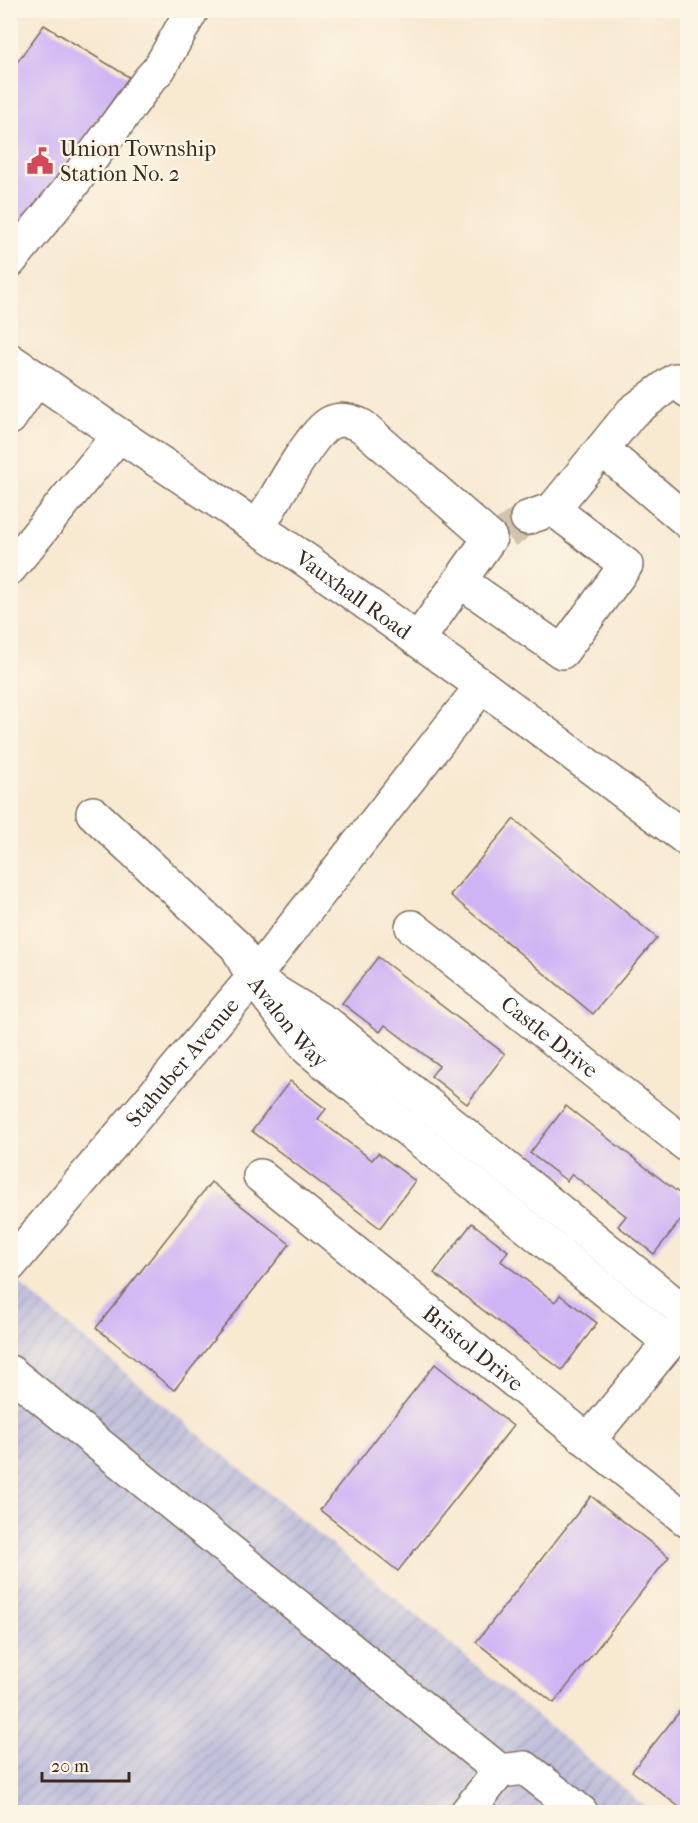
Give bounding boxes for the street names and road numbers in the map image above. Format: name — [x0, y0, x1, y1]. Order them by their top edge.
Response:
street label: Vauxhall Road — [290, 544, 417, 646]
street label: Avalon Way — [242, 971, 334, 1075]
street label: Castle Drive — [496, 991, 603, 1084]
street label: Stahuber Avenue — [121, 993, 245, 1133]
street label: Bristol Drive — [417, 1300, 528, 1397]

